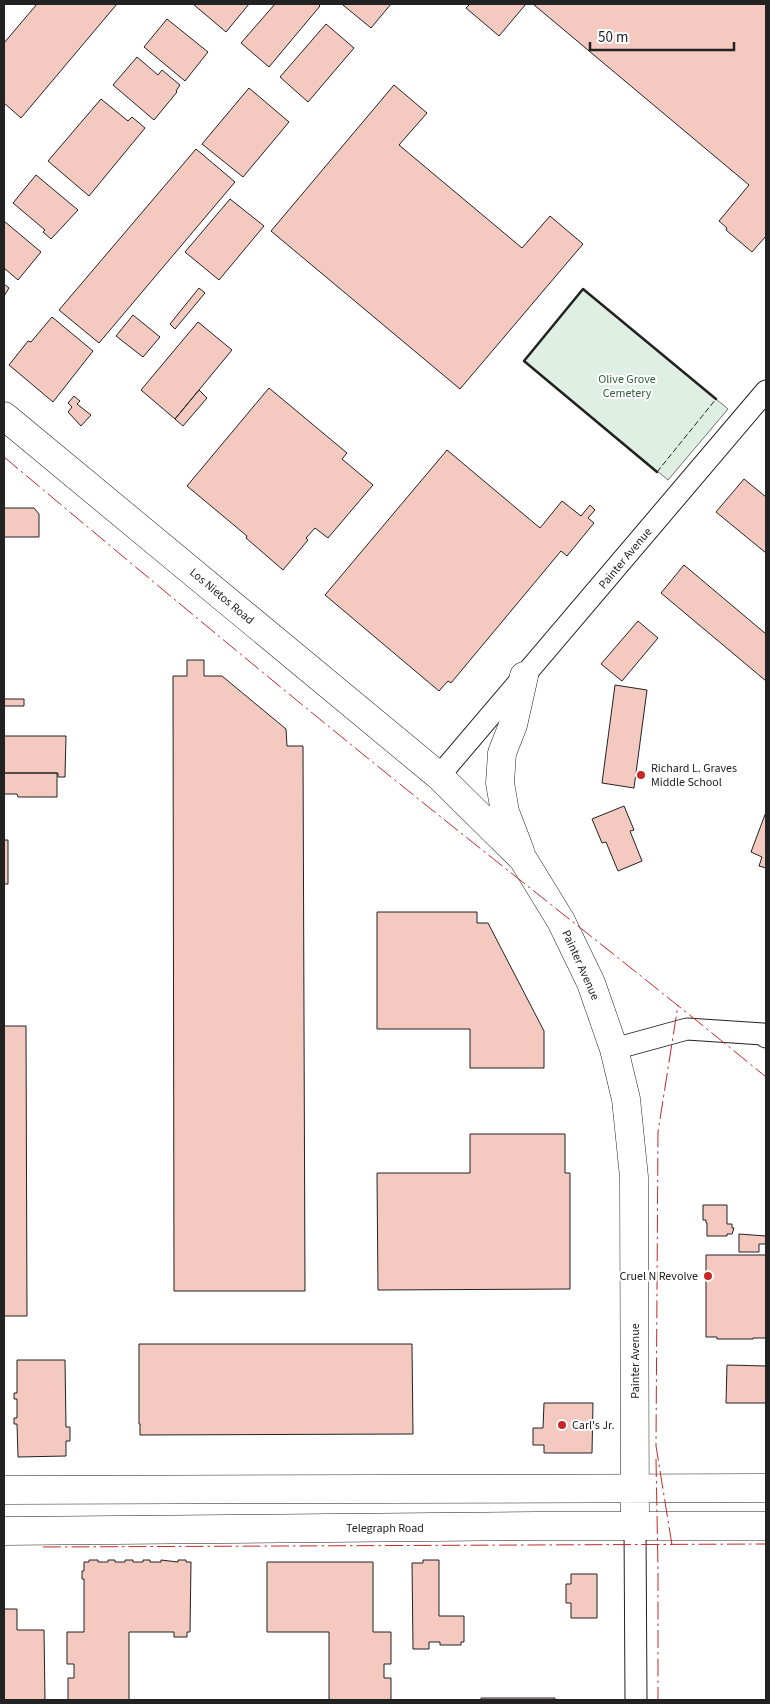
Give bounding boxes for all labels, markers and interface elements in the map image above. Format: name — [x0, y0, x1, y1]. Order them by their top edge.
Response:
scale bar — [590, 20, 734, 52]
text: 50 m — [598, 27, 628, 48]
park label: Olive Grove Cemetery — [598, 371, 656, 402]
street label: Painter Avenue — [595, 524, 656, 593]
street label: Los Nietos Road — [186, 564, 258, 629]
place label: Richard L. Graves Middle School — [651, 760, 737, 791]
marker: Richard L. Graves Middle School — [635, 769, 647, 781]
street label: Painter Avenue — [557, 927, 604, 1003]
place label: Cruel N Revolve — [620, 1268, 698, 1285]
marker: Cruel N Revolve — [702, 1270, 714, 1282]
street label: Painter Avenue — [627, 1323, 644, 1399]
place label: Carl's Jr. — [572, 1417, 615, 1434]
marker: Carl's Jr. — [556, 1419, 568, 1431]
street label: Telegraph Road — [346, 1520, 424, 1537]

